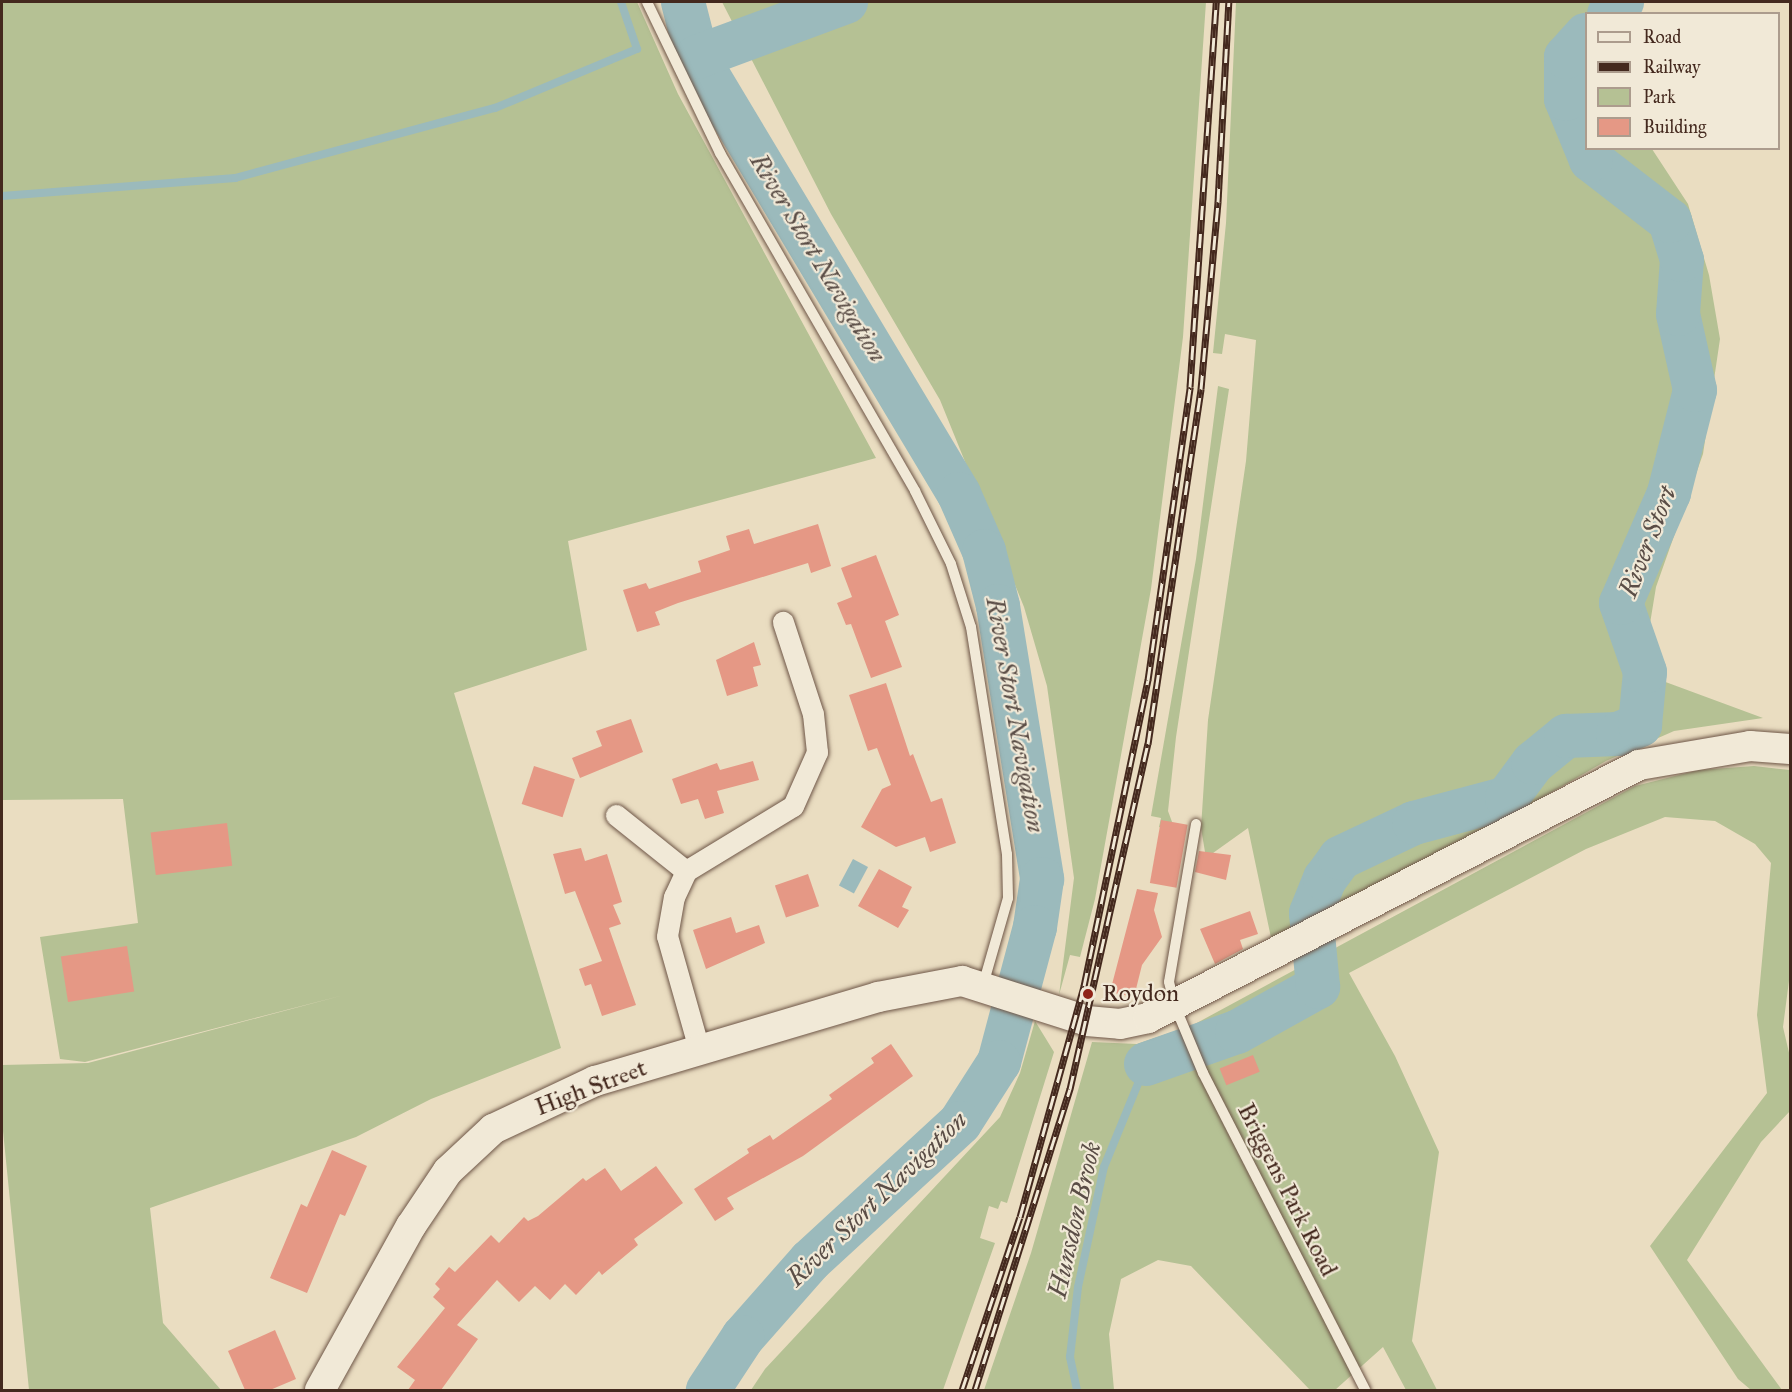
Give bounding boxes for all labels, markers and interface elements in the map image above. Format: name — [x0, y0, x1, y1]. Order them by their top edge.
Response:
legend — [1585, 12, 1780, 150]
text: Road — [1643, 26, 1681, 48]
text: Railway — [1643, 56, 1700, 78]
text: Park — [1643, 86, 1676, 108]
text: Building — [1643, 116, 1706, 138]
water label: River Stort Navigation — [743, 148, 893, 368]
water label: River Stort — [1613, 482, 1683, 602]
water label: River Stort Navigation — [979, 595, 1051, 835]
place label: Roydon — [1102, 980, 1179, 1008]
marker: Roydon — [1079, 985, 1097, 1003]
street label: High Street — [531, 1054, 651, 1122]
street label: Briggens Park Road — [1231, 1099, 1343, 1281]
water label: River Stort Navigation — [780, 1105, 974, 1293]
water label: Hunsdon Brook — [1042, 1139, 1108, 1301]

